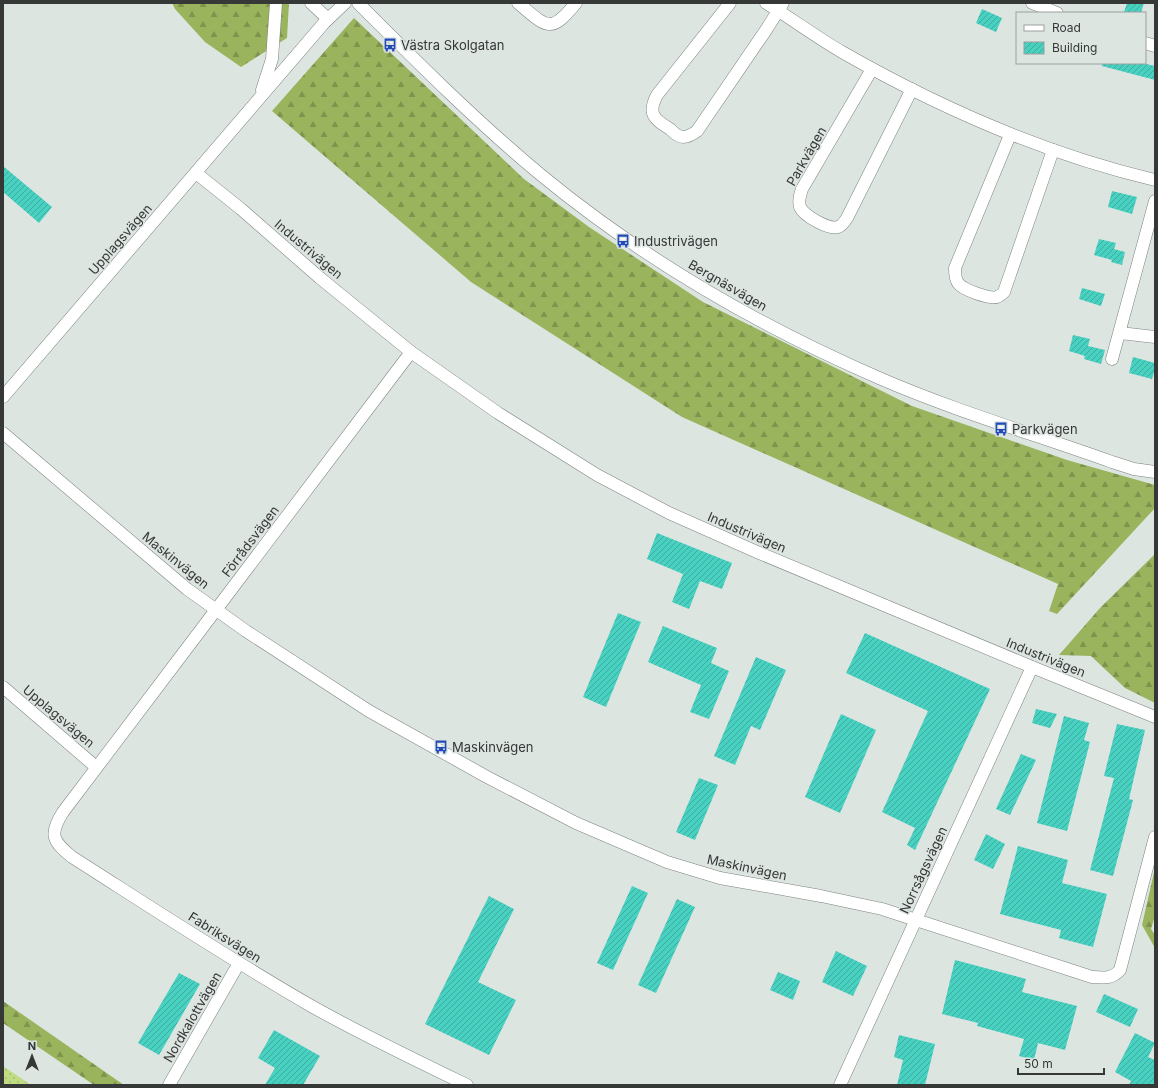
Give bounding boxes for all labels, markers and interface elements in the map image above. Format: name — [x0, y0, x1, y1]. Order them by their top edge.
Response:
legend — [1016, 12, 1146, 64]
text: Road — [1052, 20, 1081, 35]
bus stop icon: Västra Skolgatan — [382, 37, 398, 53]
place label: Västra Skolgatan — [401, 37, 504, 53]
text: Building — [1052, 40, 1097, 55]
street label: Parkvägen — [783, 124, 829, 188]
street label: Upplagsvägen — [85, 200, 155, 278]
street label: Industrivägen — [272, 216, 346, 282]
bus stop icon: Industrivägen — [615, 233, 631, 249]
place label: Industrivägen — [634, 233, 718, 249]
street label: Bergnäsvägen — [686, 256, 770, 314]
bus stop icon: Parkvägen — [993, 421, 1009, 437]
place label: Parkvägen — [1012, 421, 1078, 437]
street label: Förrådsvägen — [218, 502, 282, 580]
street label: Industrivägen — [705, 508, 789, 556]
street label: Maskinvägen — [139, 528, 213, 592]
street label: Industrivägen — [1004, 634, 1088, 680]
street label: Upplagsvägen — [20, 681, 98, 751]
bus stop icon: Maskinvägen — [433, 739, 449, 755]
place label: Maskinvägen — [452, 739, 533, 755]
street label: Norrsågsvägen — [896, 824, 950, 916]
street label: Maskinvägen — [706, 851, 788, 883]
street label: Fabriksvägen — [186, 908, 264, 966]
street label: Nordkalottvägen — [160, 969, 224, 1065]
north arrow — [12, 1036, 52, 1076]
text: N — [28, 1039, 36, 1053]
scale bar — [1018, 1050, 1104, 1076]
text: 50 m — [1024, 1056, 1053, 1071]

